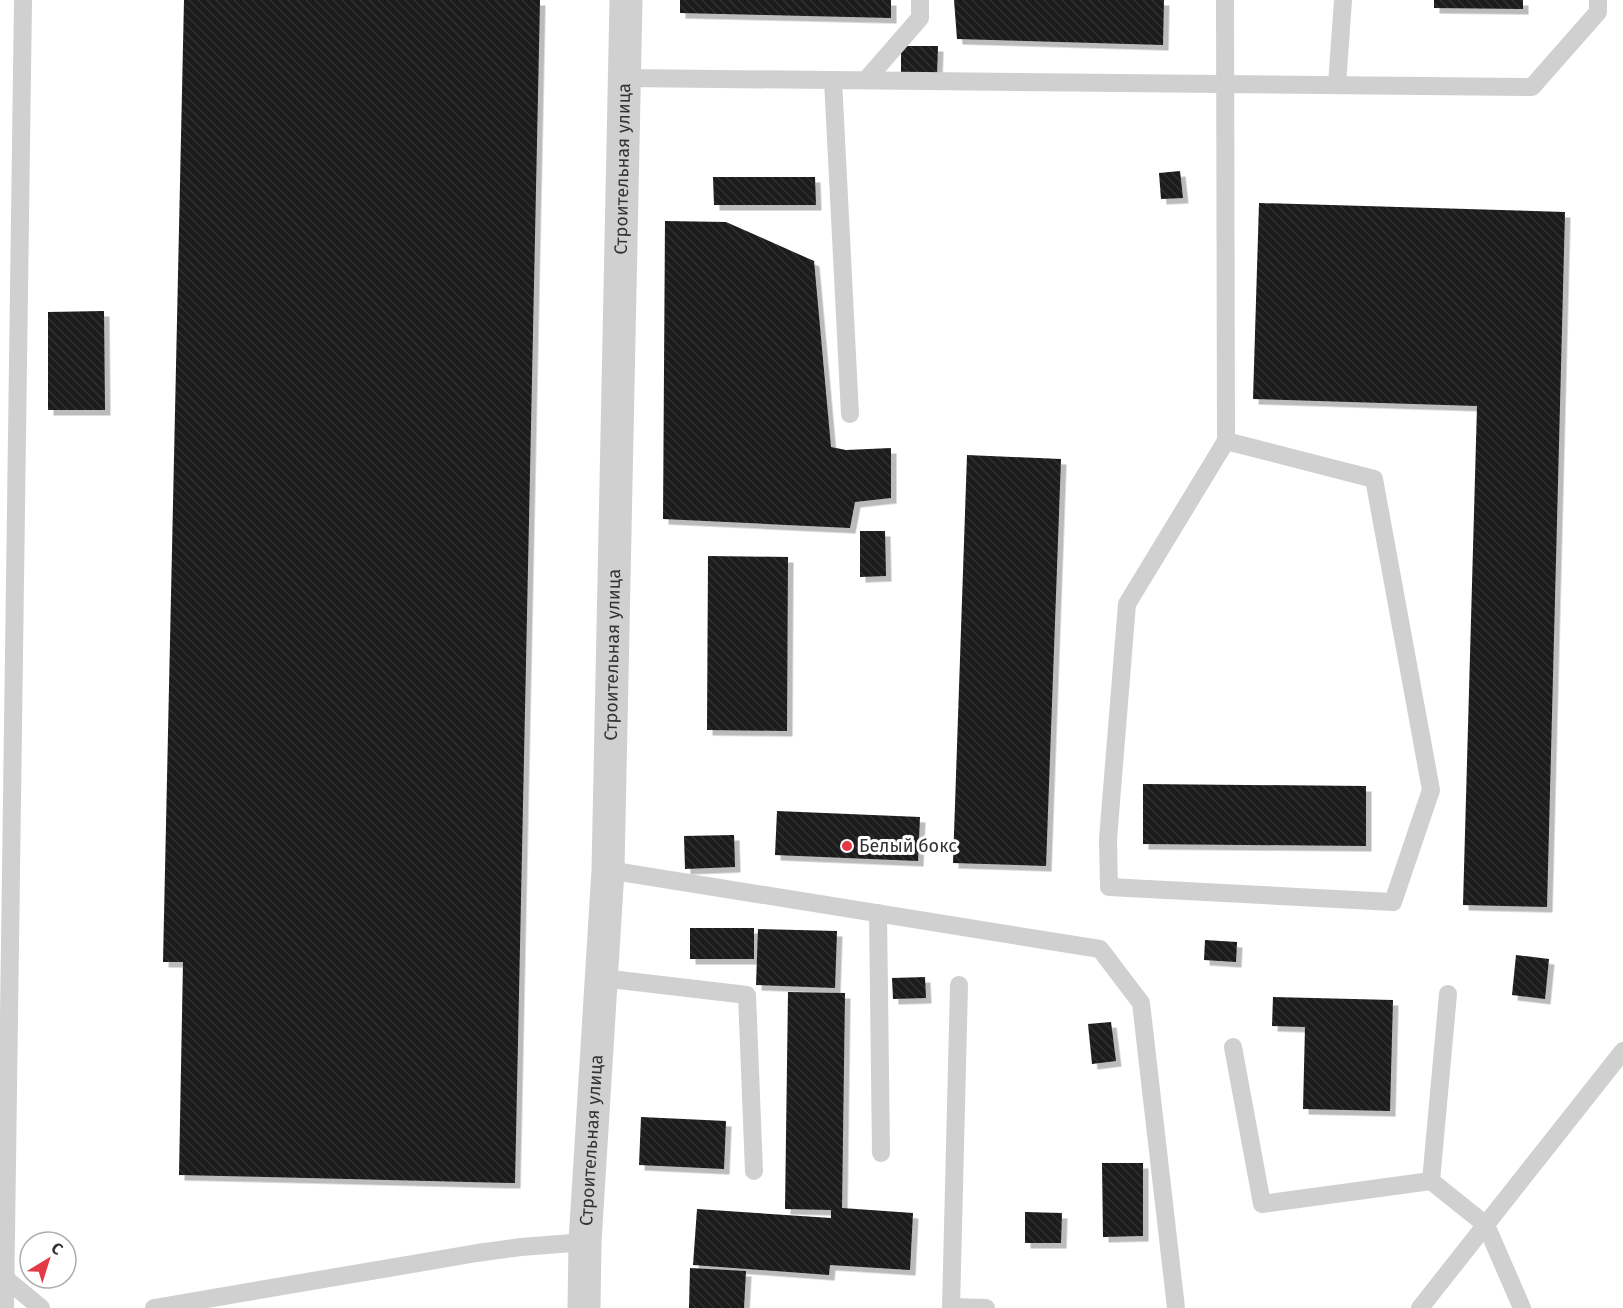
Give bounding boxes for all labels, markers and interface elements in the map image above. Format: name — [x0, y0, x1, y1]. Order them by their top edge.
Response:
street label: Строительная улица — [610, 83, 635, 255]
street label: Строительная улица — [600, 569, 625, 741]
place label: Белый бокс — [859, 835, 957, 857]
marker: Белый бокс — [840, 839, 854, 853]
street label: Строительная улица — [575, 1054, 608, 1227]
north arrow — [18, 1230, 78, 1290]
text: С — [47, 1238, 67, 1259]

